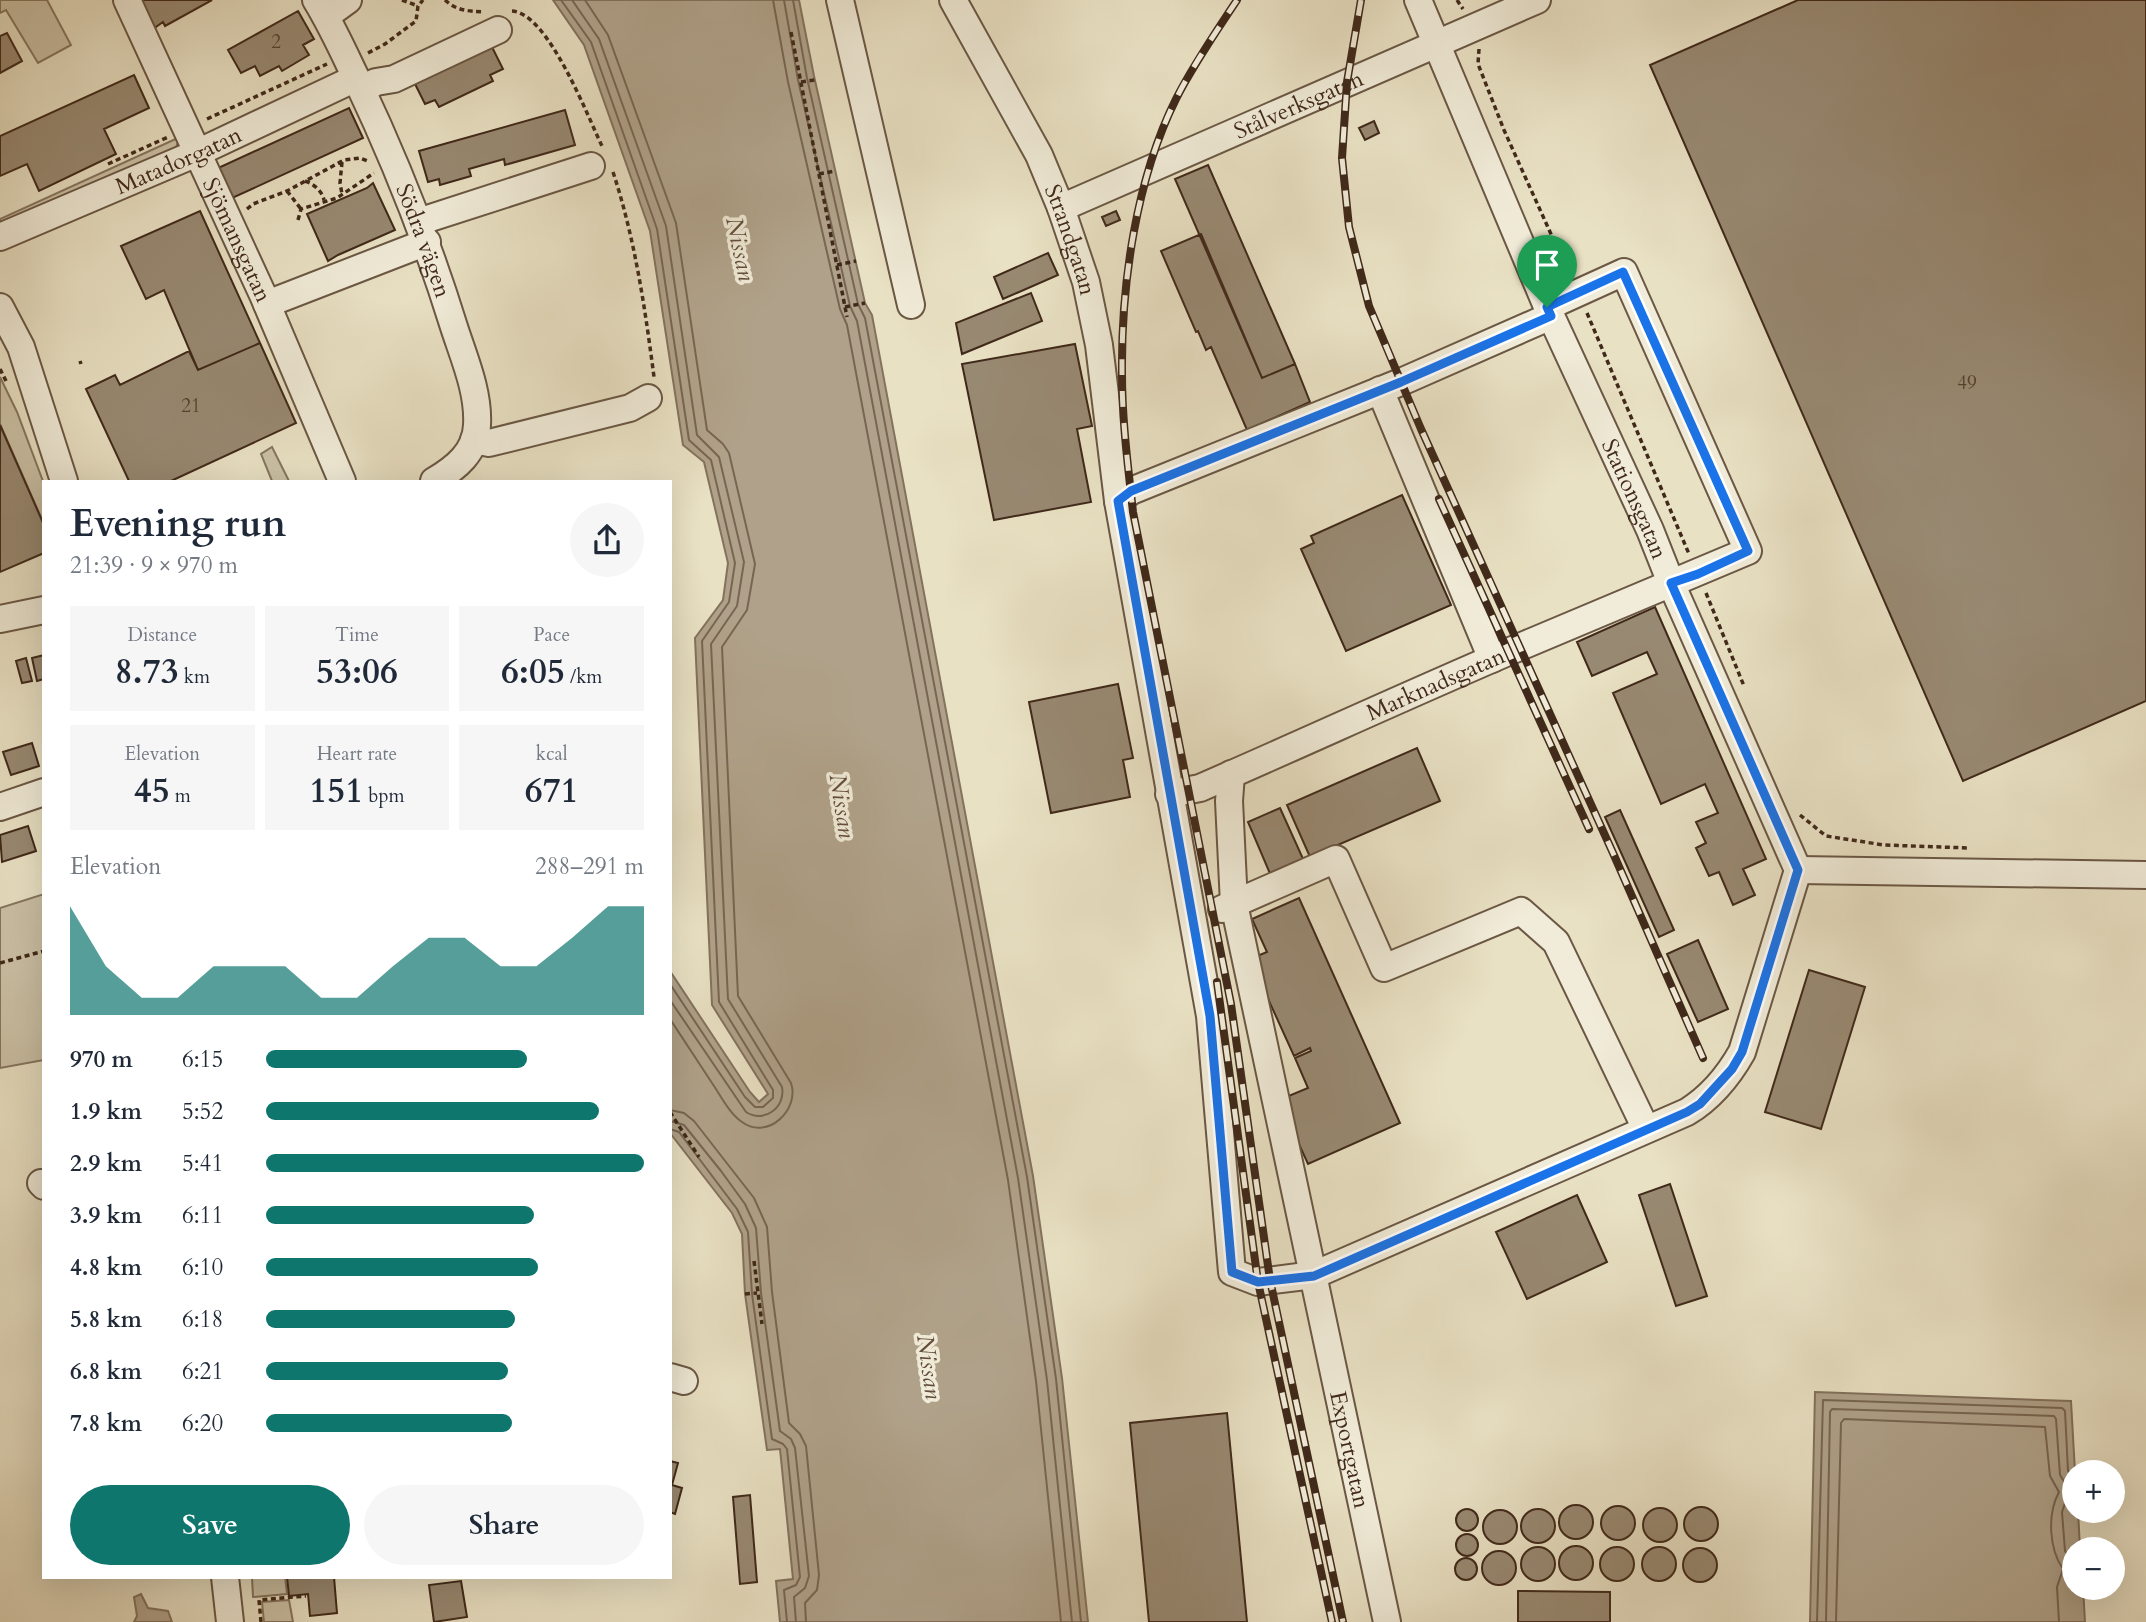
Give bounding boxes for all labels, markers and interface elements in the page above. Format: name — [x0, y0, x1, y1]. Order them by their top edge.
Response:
house number: 2 — [271, 29, 281, 55]
street label: Stålverksgatan — [1229, 62, 1368, 146]
street label: Matadorgatan — [110, 119, 246, 202]
street label: Sjömansgatan — [195, 172, 280, 307]
street label: Södra vägen — [389, 179, 459, 301]
street label: Strandgatan — [1037, 179, 1104, 298]
water label: Nissan — [717, 214, 763, 284]
pin — [1517, 235, 1577, 307]
icon: arrive — [1528, 246, 1566, 284]
house number: 49 — [1957, 370, 1977, 396]
house number: 21 — [181, 393, 201, 419]
street label: Stationsgatan — [1594, 434, 1675, 563]
text: Evening run — [70, 498, 286, 550]
button: share — [570, 503, 644, 577]
text: 21:39 · 9 × 970 m — [70, 550, 238, 581]
text: Distance — [128, 622, 197, 648]
text: Time — [335, 622, 379, 648]
text: Pace — [533, 622, 570, 648]
street label: Marknadsgatan — [1361, 640, 1509, 728]
text: 8.73 — [115, 648, 179, 696]
text: 53:06 — [316, 648, 398, 696]
text: 6:05 — [501, 648, 565, 696]
text: km — [179, 664, 210, 690]
text: /km — [565, 664, 602, 690]
text: Elevation — [125, 741, 200, 767]
text: Heart rate — [317, 741, 397, 767]
text: kcal — [536, 741, 568, 767]
text: 45 — [134, 767, 170, 815]
text: 151 — [309, 767, 363, 815]
text: 671 — [525, 767, 579, 815]
water label: Nissan — [821, 771, 863, 841]
text: m — [170, 783, 191, 809]
text: bpm — [363, 783, 405, 809]
text: Elevation — [70, 851, 161, 882]
text: 288–291 m — [535, 851, 644, 882]
text: 970 m — [70, 1044, 133, 1075]
text: 6:15 — [182, 1044, 223, 1075]
text: 1.9 km — [70, 1096, 142, 1127]
text: 5:52 — [182, 1096, 223, 1127]
text: 2.9 km — [70, 1148, 142, 1179]
text: 5:41 — [182, 1148, 223, 1179]
text: 3.9 km — [70, 1200, 142, 1231]
text: 6:11 — [182, 1200, 223, 1231]
text: 4.8 km — [70, 1252, 142, 1283]
text: 6:10 — [182, 1252, 223, 1283]
text: 5.8 km — [70, 1304, 142, 1335]
text: 6:18 — [182, 1304, 223, 1335]
water label: Nissan — [908, 1333, 950, 1402]
text: 6.8 km — [70, 1356, 142, 1387]
text: 6:21 — [182, 1356, 223, 1387]
street label: Exportgatan — [1323, 1388, 1378, 1511]
text: 7.8 km — [70, 1408, 142, 1439]
text: 6:20 — [182, 1408, 223, 1439]
map controls — [2062, 1460, 2125, 1600]
button: + — [2062, 1460, 2125, 1523]
button: Save — [70, 1485, 350, 1565]
button: Share — [364, 1485, 644, 1565]
button: − — [2062, 1537, 2125, 1600]

